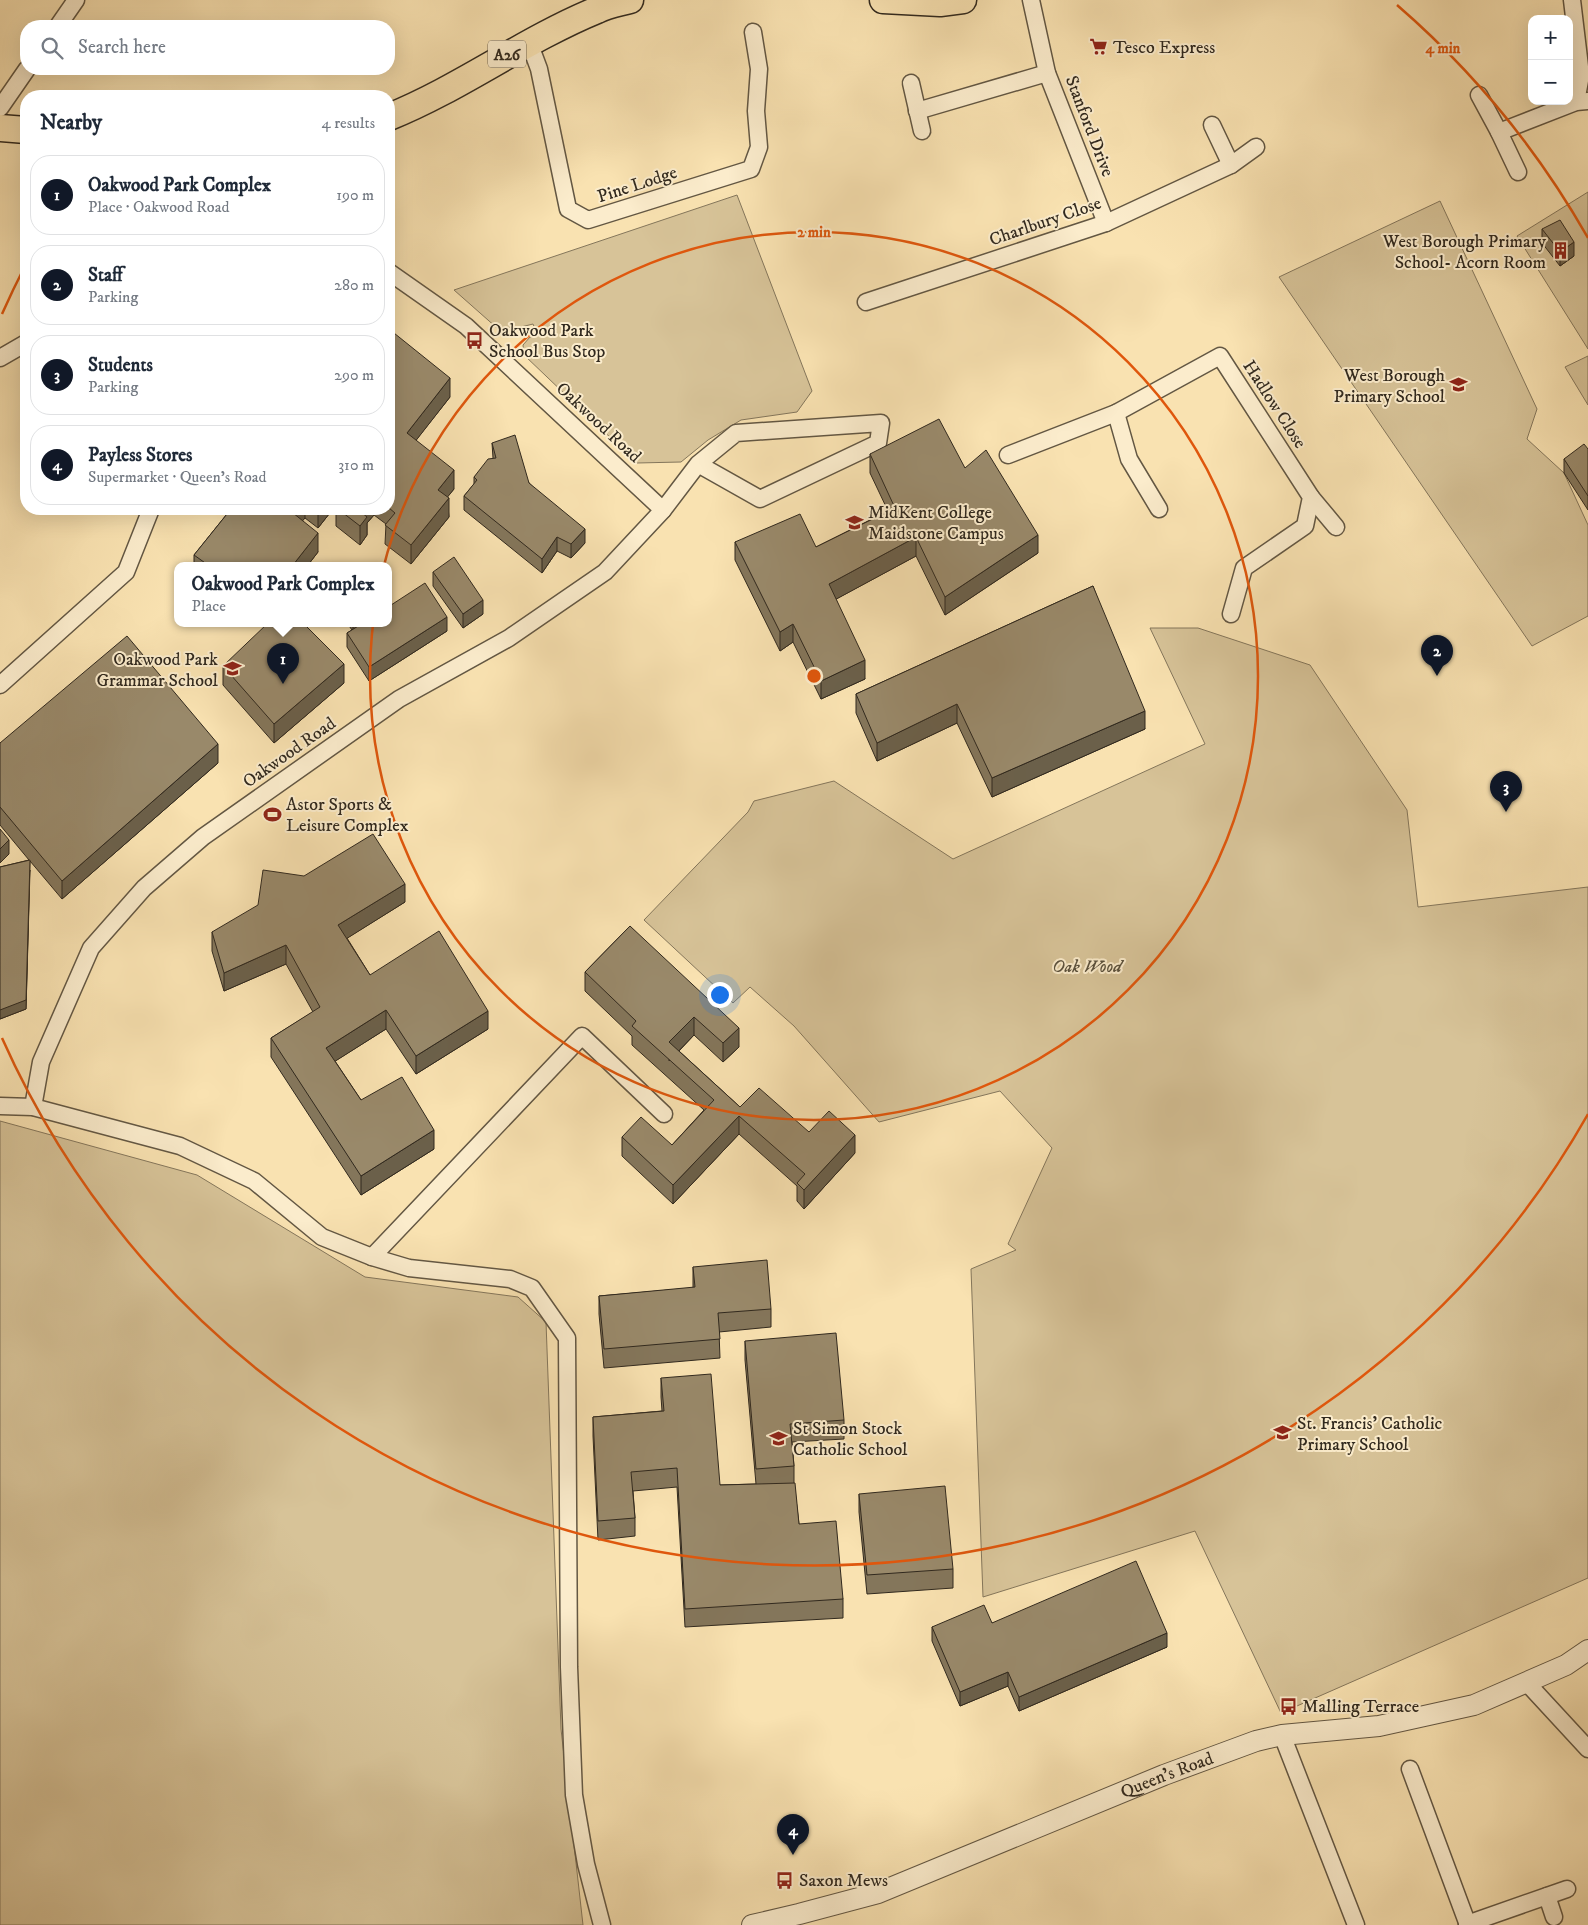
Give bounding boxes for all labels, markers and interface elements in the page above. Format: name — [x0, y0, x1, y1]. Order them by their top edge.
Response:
map controls — [1528, 15, 1573, 105]
button: + — [1528, 15, 1573, 60]
search box — [20, 20, 395, 75]
icon: search — [38, 34, 66, 62]
text: Search here — [78, 36, 166, 59]
supermarket icon: Tesco Express — [1089, 37, 1109, 57]
place label: Tesco Express — [1113, 37, 1215, 59]
text: 4 min — [1425, 39, 1461, 58]
road number: A26 — [488, 41, 526, 68]
button: − — [1528, 60, 1573, 105]
street label: Stanford Drive — [1060, 73, 1118, 180]
text: Nearby — [40, 110, 102, 136]
text: 4 results — [322, 113, 375, 133]
street label: Pine Lodge — [595, 162, 680, 208]
text: Oakwood Park Complex — [88, 174, 271, 197]
text: 1 — [54, 185, 60, 205]
text: 190 m — [336, 185, 374, 205]
street label: Charlbury Close — [987, 193, 1104, 251]
text: Place · Oakwood Road — [88, 197, 229, 217]
text: 2 min — [797, 223, 831, 242]
place label: West Borough Primary School- Acorn Room — [1382, 231, 1546, 274]
building icon: West Borough Primary School- Acorn Room — [1550, 241, 1570, 261]
text: Staff — [88, 264, 123, 287]
text: 2 — [53, 275, 61, 295]
text: 280 m — [334, 275, 374, 295]
text: Parking — [88, 287, 138, 307]
place label: Oakwood Park School Bus Stop — [489, 320, 605, 363]
bus stop icon: Oakwood Park School Bus Stop — [465, 330, 485, 350]
text: Students — [88, 354, 153, 377]
street label: Hadlow Close — [1238, 356, 1311, 453]
text: 3 — [54, 365, 60, 385]
text: 290 m — [334, 365, 374, 385]
place label: West Borough Primary School — [1334, 365, 1446, 408]
school or university icon: West Borough Primary School — [1449, 375, 1469, 395]
text: Parking — [88, 377, 138, 397]
street label: Oakwood Road — [551, 378, 645, 468]
text: Payless Stores — [88, 444, 192, 467]
text: 4 — [52, 455, 62, 475]
text: 310 m — [338, 455, 374, 475]
text: Supermarket · Queen's Road — [88, 467, 267, 487]
place label: MidKent College Maidstone Campus — [868, 502, 1004, 545]
school or university icon: MidKent College Maidstone Campus — [844, 512, 864, 532]
popup — [174, 562, 392, 627]
text: Oakwood Park Complex — [191, 573, 375, 596]
text: Place — [191, 596, 226, 616]
pin: 2 — [1421, 635, 1453, 676]
pin: 1 — [267, 643, 299, 684]
place label: Oakwood Park Grammar School — [96, 649, 219, 692]
school or university icon: Oakwood Park Grammar School — [222, 659, 242, 679]
centre of rings — [805, 667, 823, 685]
street label: Oakwood Road — [239, 713, 340, 793]
pin: 3 — [1490, 771, 1522, 812]
place label: Astor Sports & Leisure Complex — [286, 794, 409, 837]
sports icon: Astor Sports & Leisure Complex — [262, 804, 282, 824]
park label: Oak Wood — [1052, 956, 1124, 978]
your location — [707, 982, 733, 1008]
place label: St. Francis' Catholic Primary School — [1297, 1413, 1443, 1456]
place label: St Simon Stock Catholic School — [793, 1418, 908, 1461]
school or university icon: St. Francis' Catholic Primary School — [1273, 1423, 1293, 1443]
school or university icon: St Simon Stock Catholic School — [769, 1428, 789, 1448]
bus stop icon: Malling Terrace — [1278, 1696, 1298, 1716]
place label: Malling Terrace — [1302, 1696, 1419, 1718]
street label: Queen's Road — [1117, 1748, 1216, 1804]
pin: 4 — [777, 1814, 809, 1855]
bus stop icon: Saxon Mews — [775, 1870, 795, 1890]
place label: Saxon Mews — [799, 1870, 888, 1892]

